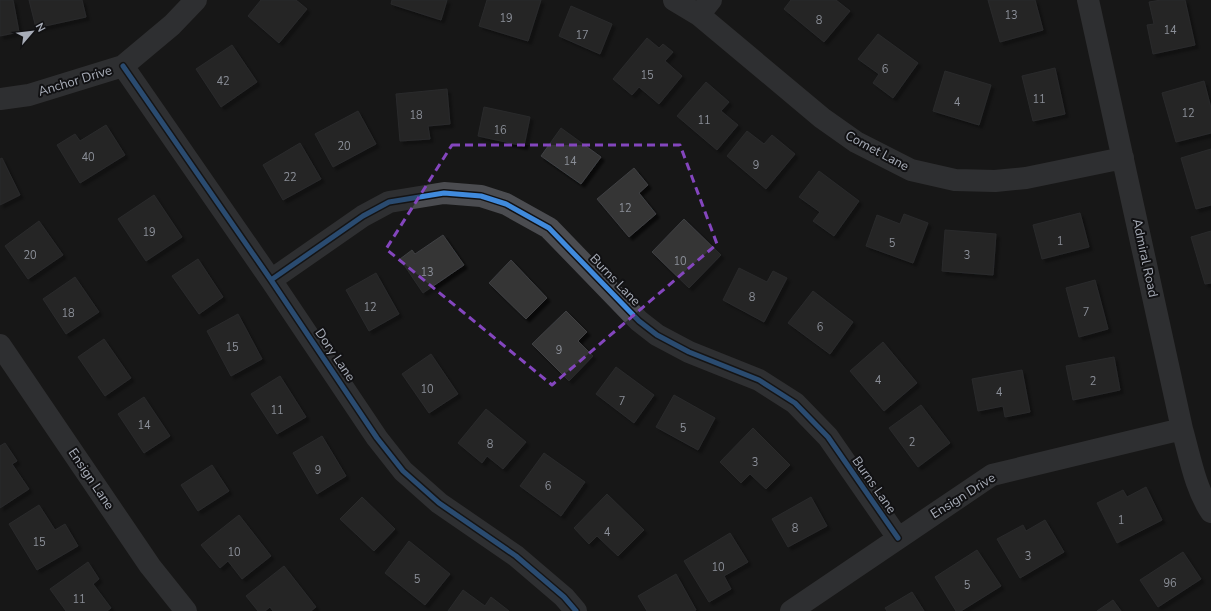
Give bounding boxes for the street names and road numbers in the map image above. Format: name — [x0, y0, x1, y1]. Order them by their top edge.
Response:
street label: Anchor Drive — [36, 61, 114, 101]
street label: Comet Lane — [842, 127, 912, 175]
street label: Admiral Road — [1128, 217, 1162, 299]
street label: Burns Lane — [586, 250, 644, 310]
street label: Dory Lane — [311, 325, 359, 385]
street label: Ensign Lane — [64, 445, 118, 513]
street label: Burns Lane — [848, 453, 900, 517]
street label: Ensign Drive — [927, 469, 999, 523]

